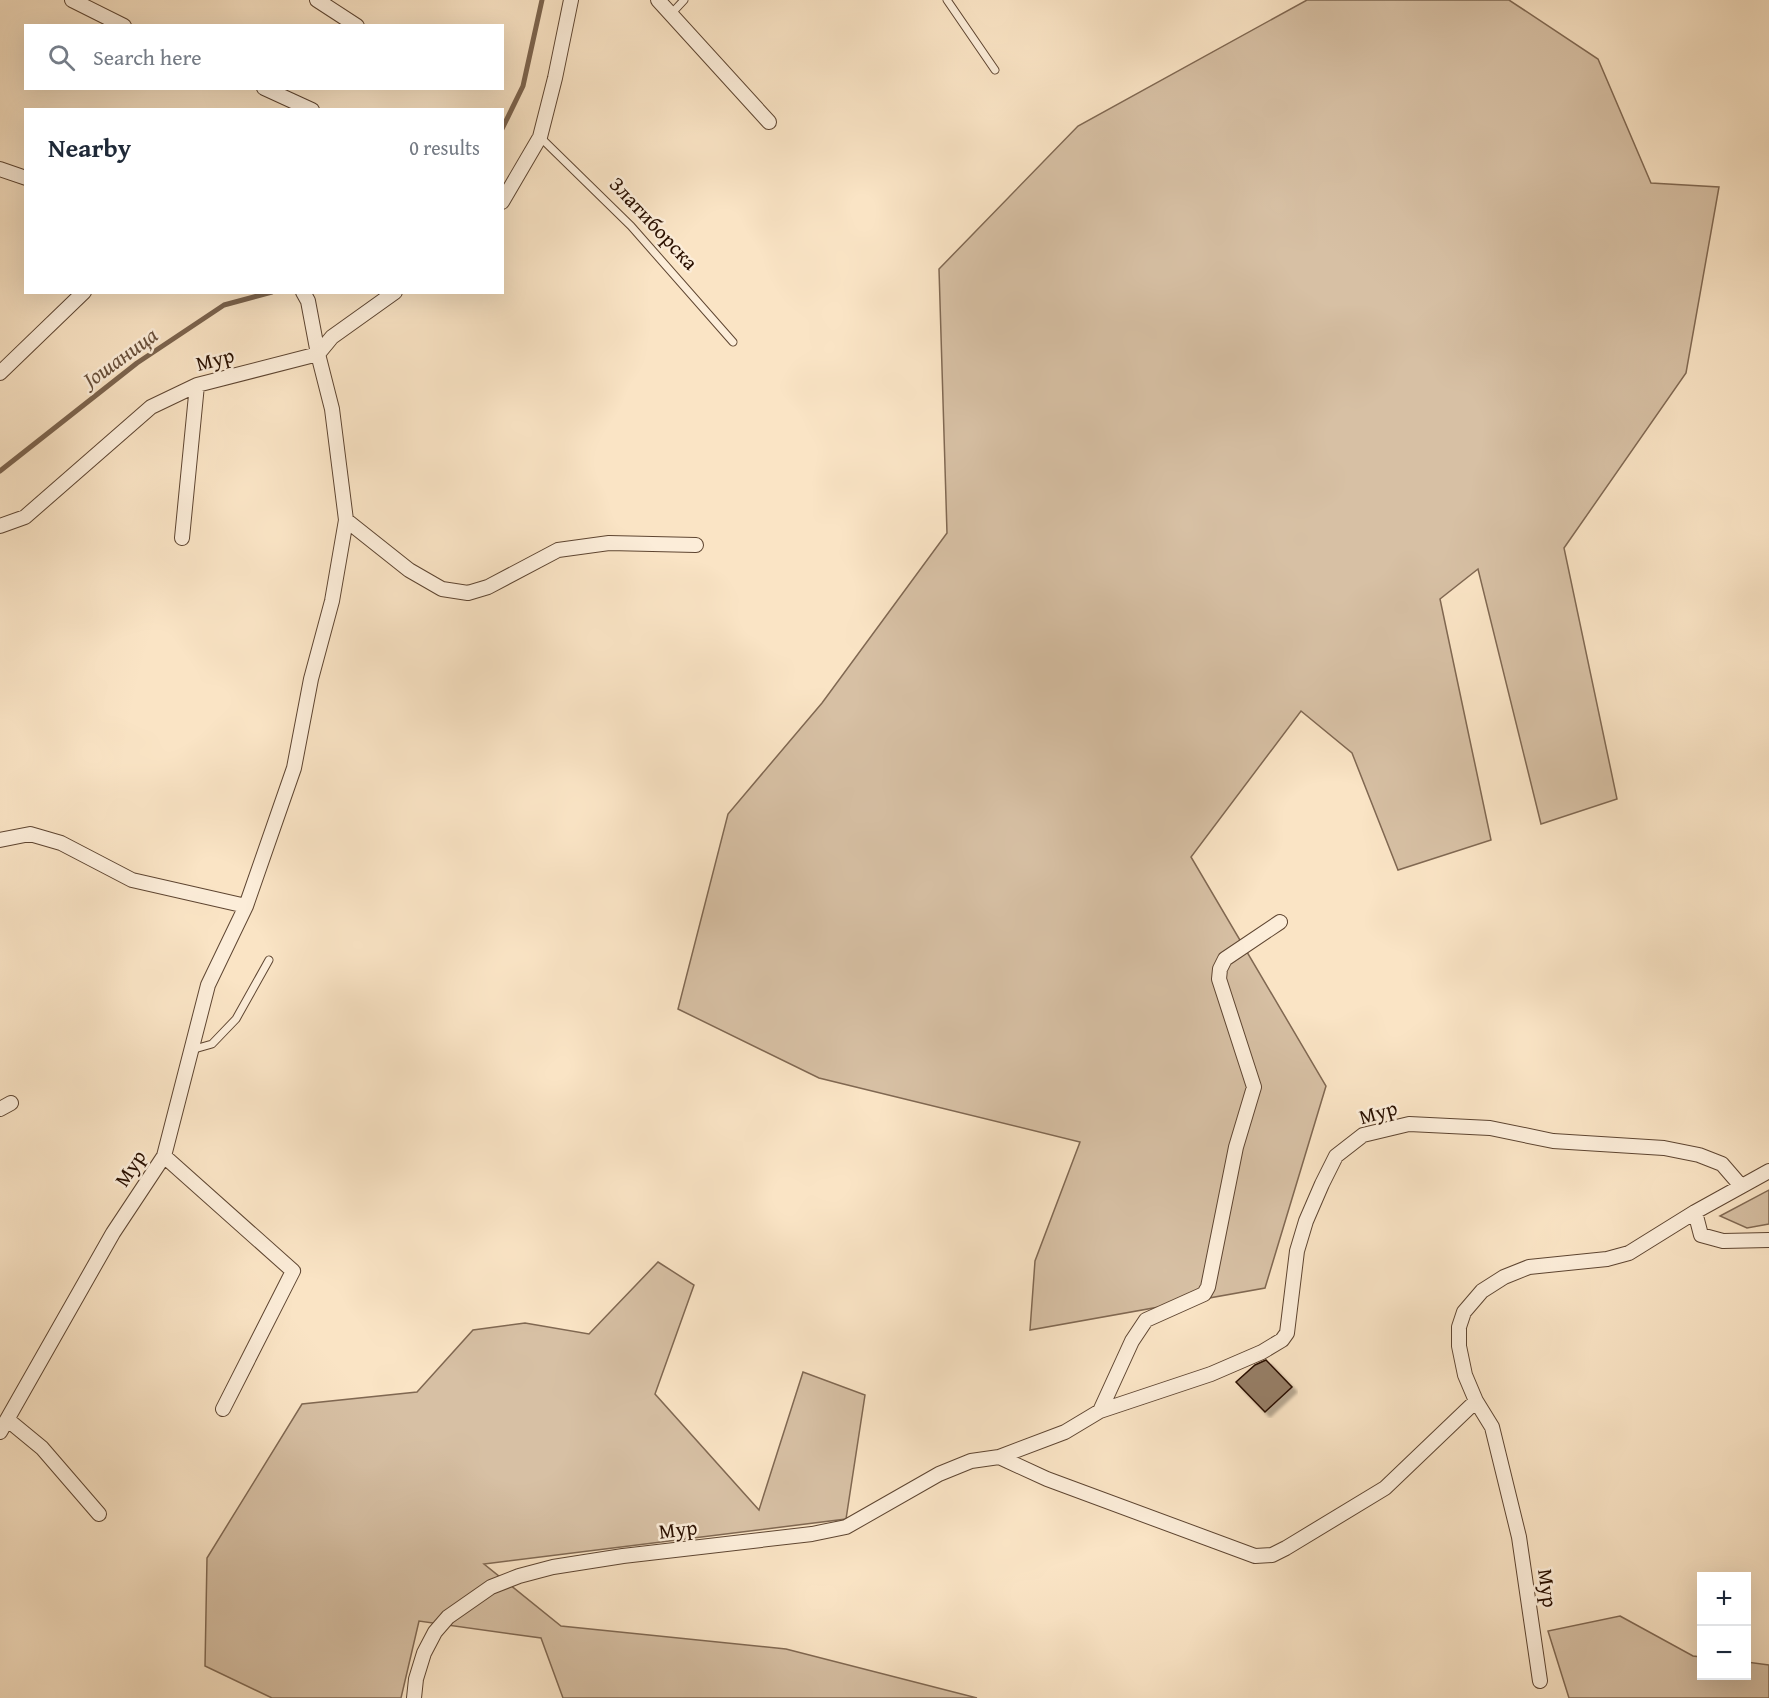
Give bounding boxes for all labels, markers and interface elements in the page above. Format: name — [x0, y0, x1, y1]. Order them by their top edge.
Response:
search box — [24, 24, 504, 90]
icon: search — [45, 41, 78, 74]
text: Search here — [93, 41, 202, 73]
text: Nearby — [48, 128, 131, 167]
text: 0 results — [409, 133, 480, 162]
street label: Златиборска — [602, 169, 706, 277]
water label: Јошаница — [73, 319, 164, 397]
street label: Мур — [192, 339, 238, 379]
street label: Мур — [1355, 1092, 1401, 1132]
street label: Мур — [107, 1143, 153, 1193]
street label: Мур — [657, 1511, 699, 1547]
street label: Мур — [1530, 1567, 1566, 1609]
map controls — [1697, 1572, 1751, 1680]
button: + — [1697, 1572, 1751, 1626]
button: − — [1697, 1626, 1751, 1680]

